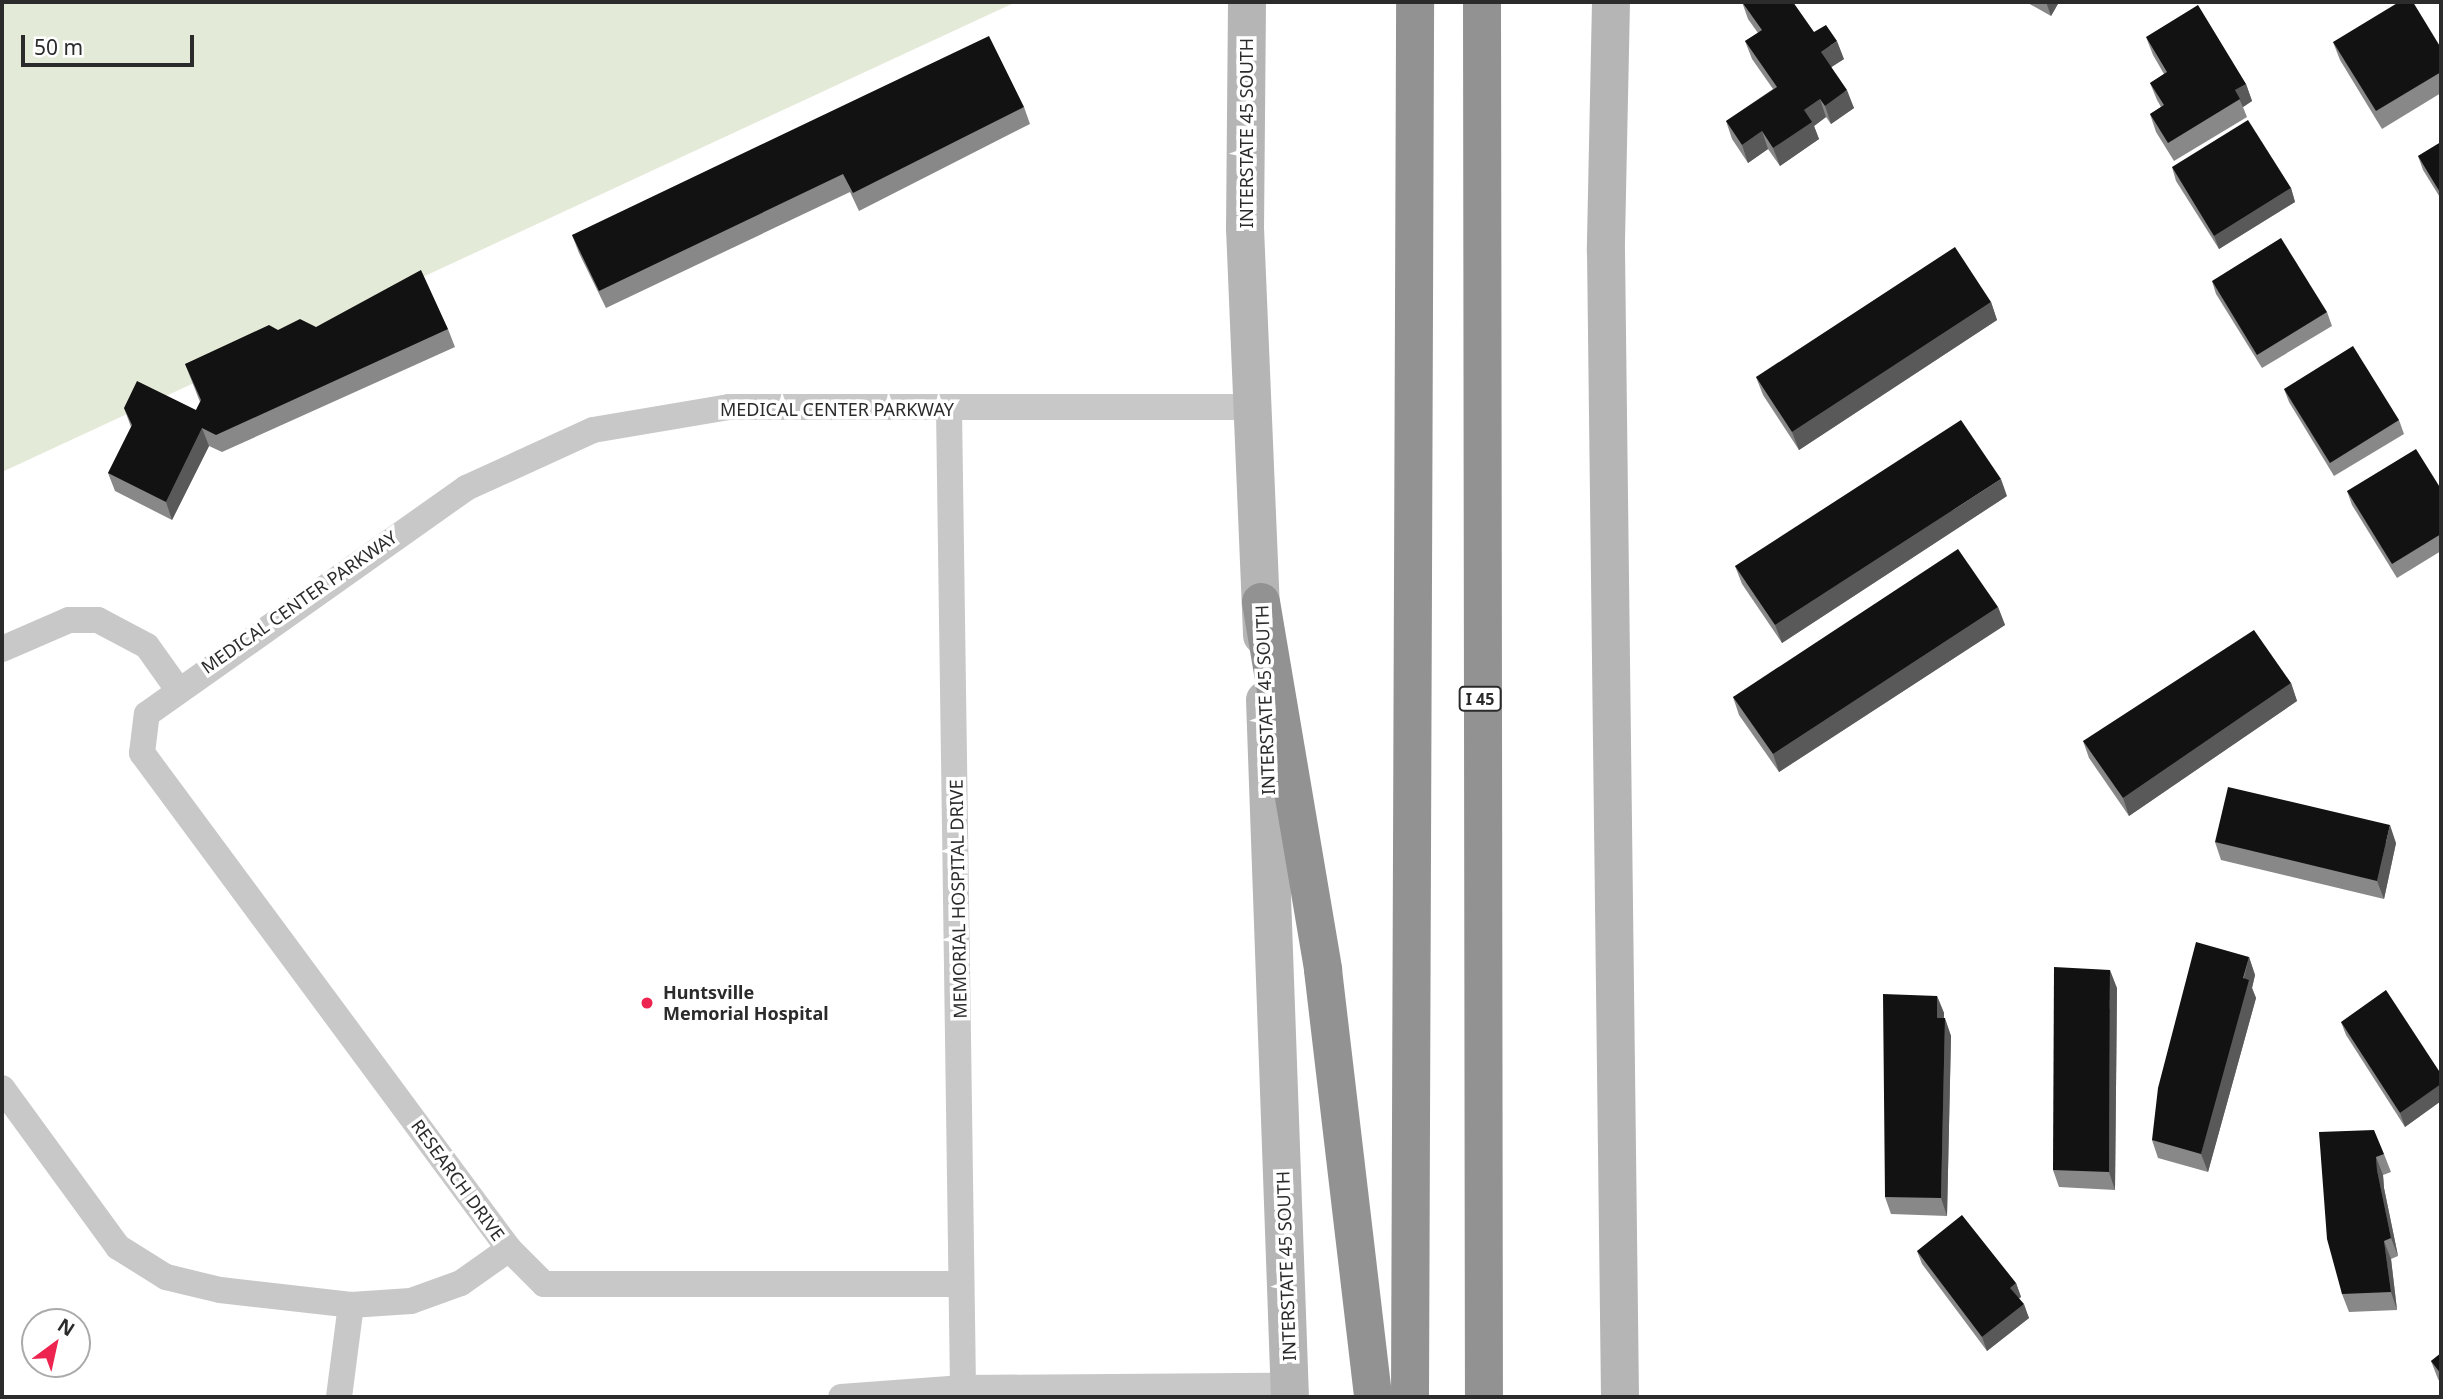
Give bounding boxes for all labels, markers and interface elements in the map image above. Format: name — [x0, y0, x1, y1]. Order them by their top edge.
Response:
scale bar — [24, 21, 198, 65]
text: 50 m — [34, 33, 83, 61]
street label: INTERSTATE 45 SOUTH — [1235, 38, 1257, 228]
street label: MEDICAL CENTER PARKWAY — [720, 398, 954, 420]
street label: MEDICAL CENTER PARKWAY — [197, 526, 401, 678]
street label: INTERSTATE 45 SOUTH — [1251, 605, 1279, 795]
road number: I 45 — [1457, 686, 1503, 712]
street label: MEMORIAL HOSPITAL DRIVE — [945, 779, 971, 1019]
place label: Huntsville Memorial Hospital — [663, 982, 829, 1024]
marker: Huntsville Memorial Hospital — [637, 993, 657, 1013]
street label: RESEARCH DRIVE — [407, 1115, 509, 1245]
street label: INTERSTATE 45 SOUTH — [1272, 1171, 1300, 1361]
north arrow — [21, 1308, 91, 1378]
text: N — [53, 1312, 80, 1342]

